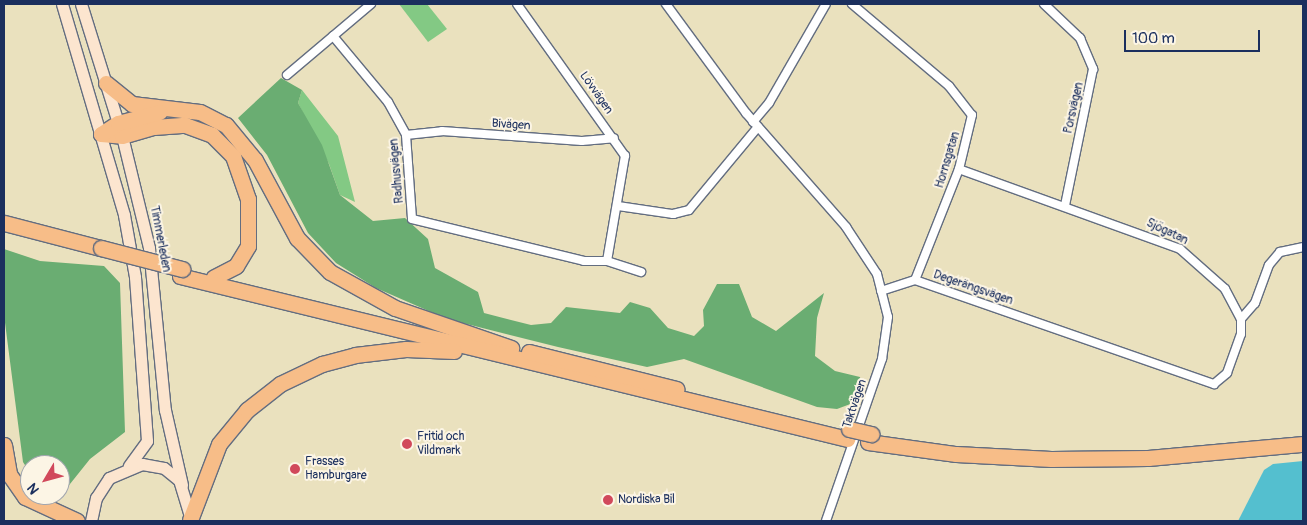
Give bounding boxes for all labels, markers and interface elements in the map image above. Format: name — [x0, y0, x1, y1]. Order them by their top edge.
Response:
scale bar — [1127, 20, 1263, 52]
text: 100 m — [1132, 29, 1175, 48]
street label: Lövvägen — [576, 69, 616, 117]
street label: Porsvägen — [1061, 81, 1087, 135]
street label: Bivägen — [491, 116, 531, 134]
street label: Hornsgatan — [933, 130, 963, 190]
street label: Radhusvägen — [387, 138, 407, 204]
street label: Timmerleden — [147, 205, 173, 273]
street label: Sjögatan — [1144, 216, 1190, 248]
street label: Degerängsvägen — [931, 268, 1015, 308]
street label: Taktvägen — [840, 378, 870, 430]
place label: Fritid och Vildmark — [417, 430, 464, 458]
marker: Fritid och Vildmark — [401, 438, 413, 450]
north arrow — [20, 455, 70, 505]
place label: Frasses Hamburgare — [305, 455, 367, 483]
marker: Frasses Hamburgare — [289, 463, 301, 475]
text: N — [24, 480, 43, 498]
place label: Nordiska Bil — [618, 493, 675, 507]
marker: Nordiska Bil — [602, 494, 614, 506]

